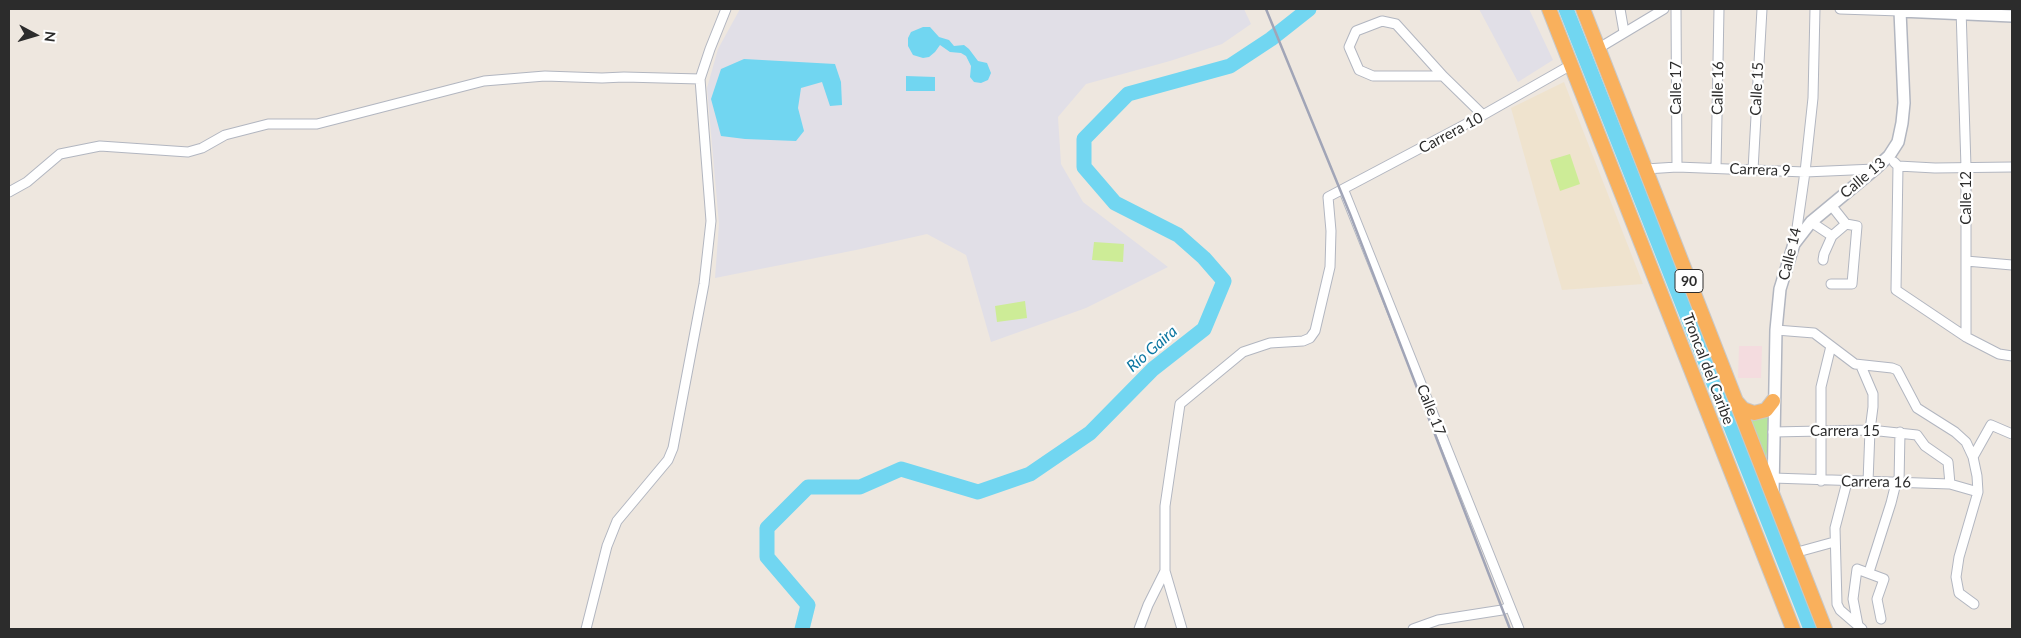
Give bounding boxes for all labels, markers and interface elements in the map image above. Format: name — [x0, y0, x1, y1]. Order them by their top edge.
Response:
north arrow — [10, 10, 60, 60]
text: N — [41, 30, 59, 43]
street label: Calle 17 — [1667, 61, 1685, 115]
street label: Calle 16 — [1709, 61, 1727, 115]
street label: Calle 15 — [1747, 62, 1767, 116]
street label: Carrera 10 — [1416, 109, 1486, 157]
street label: Calle 13 — [1837, 154, 1889, 202]
street label: Carrera 9 — [1729, 160, 1791, 180]
street label: Calle 12 — [1957, 171, 1975, 225]
street label: Calle 14 — [1775, 226, 1805, 282]
road number: 90 — [1675, 270, 1703, 292]
street label: Troncal del Caribe — [1678, 311, 1738, 427]
water label: Río Gaira — [1123, 322, 1181, 376]
street label: Calle 17 — [1413, 382, 1449, 438]
street label: Carrera 15 — [1810, 422, 1880, 440]
street label: Carrera 16 — [1841, 472, 1911, 492]

